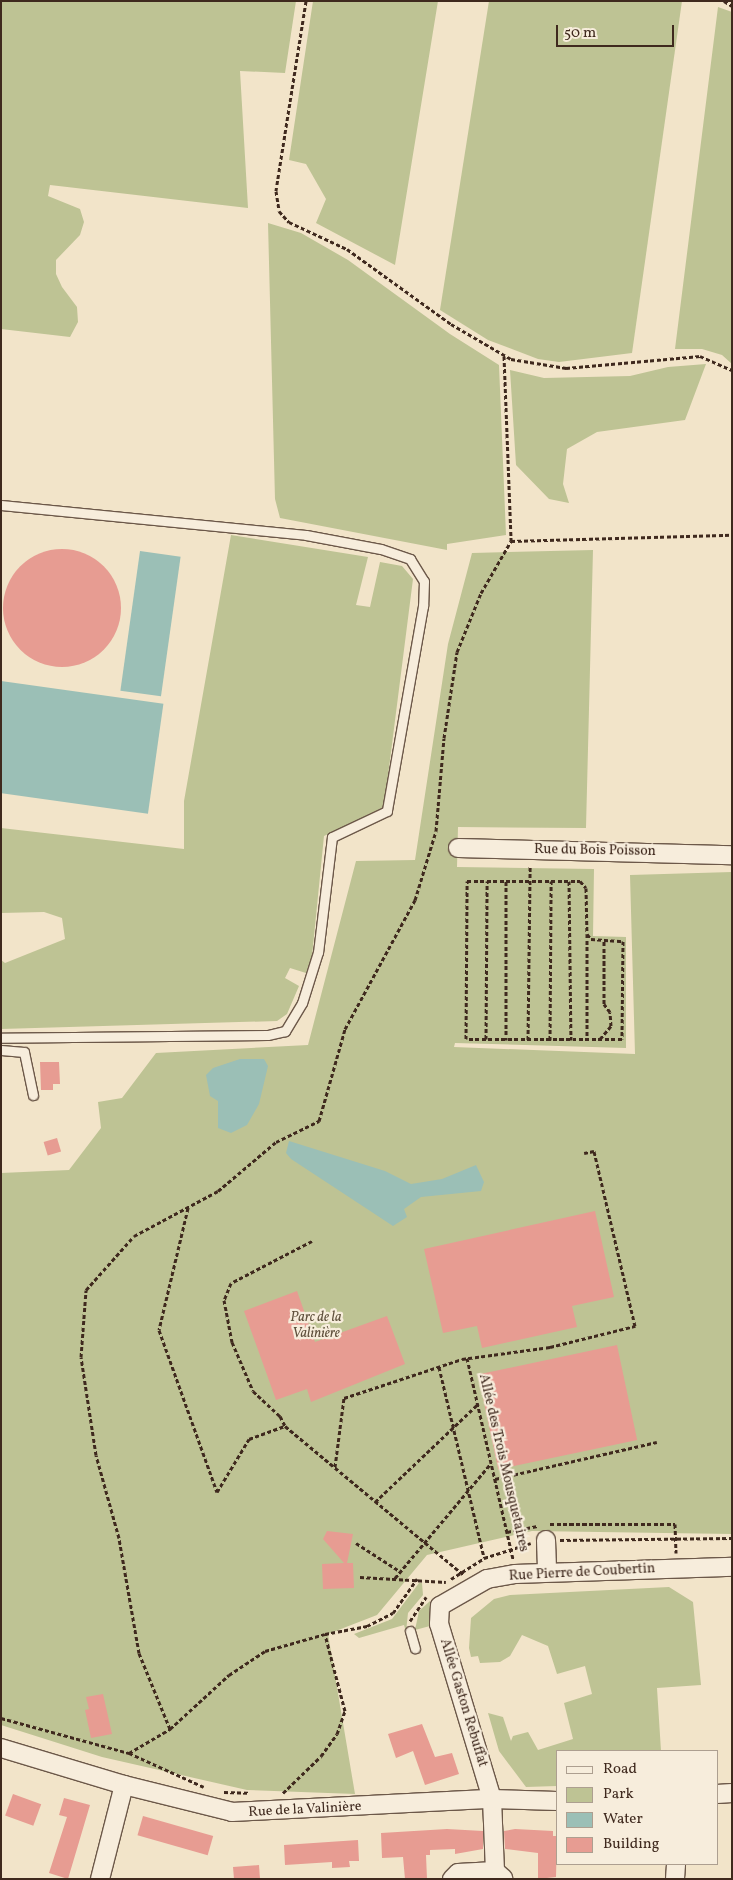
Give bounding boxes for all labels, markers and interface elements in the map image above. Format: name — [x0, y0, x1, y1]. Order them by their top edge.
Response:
scale bar — [558, 15, 676, 47]
text: 50 m — [564, 23, 596, 44]
street label: Rue du Bois Poisson — [534, 842, 656, 860]
park label: Parc de la Valinière — [290, 1310, 342, 1342]
street label: Allée des Trois Mousquetaires — [474, 1372, 532, 1554]
street label: Rue Pierre de Coubertin — [508, 1561, 656, 1585]
street label: Allée Gaston Rebuffat — [435, 1637, 491, 1769]
legend — [556, 1750, 718, 1865]
text: Road — [603, 1759, 637, 1780]
text: Park — [603, 1784, 634, 1805]
street label: Rue de la Valinière — [248, 1799, 362, 1821]
text: Water — [603, 1809, 643, 1830]
text: Building — [603, 1834, 659, 1855]

